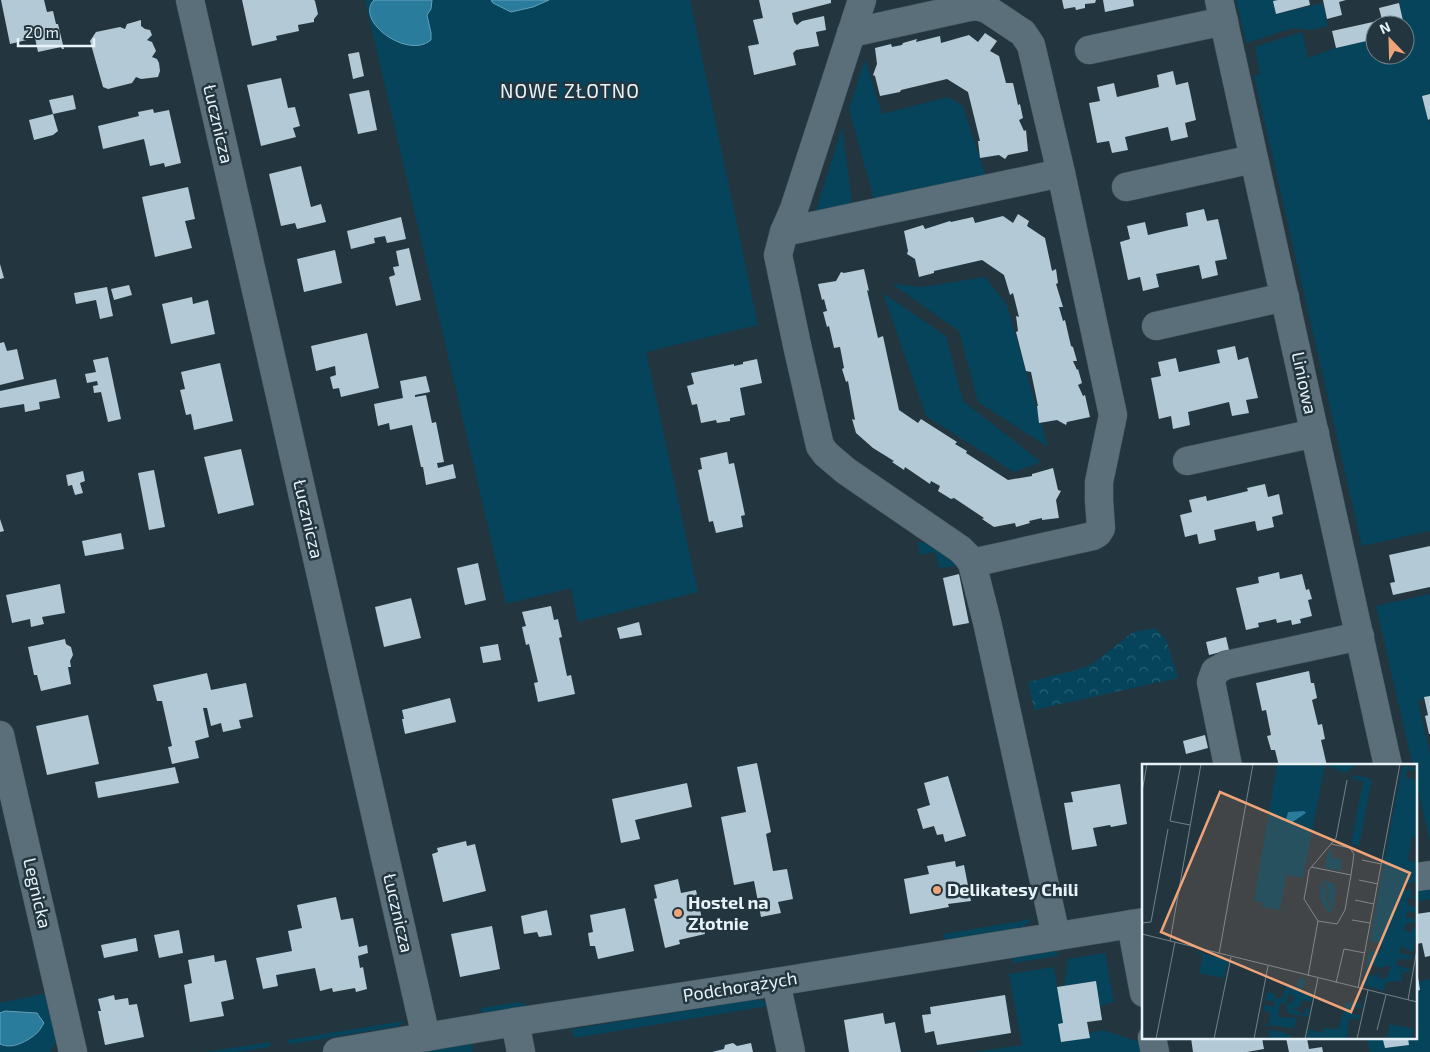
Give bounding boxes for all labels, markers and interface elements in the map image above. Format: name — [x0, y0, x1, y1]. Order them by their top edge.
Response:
scale bar — [18, 15, 94, 47]
north arrow — [1365, 15, 1415, 65]
text: N — [1377, 18, 1393, 37]
text: 20 m — [25, 23, 59, 41]
district label: NOWE ZŁOTNO — [500, 79, 640, 102]
street label: Łucznicza — [199, 82, 239, 165]
street label: Liniowa — [1288, 349, 1322, 416]
street label: Łucznicza — [289, 477, 329, 560]
inset map — [1142, 764, 1418, 1040]
street label: Legnicka — [19, 855, 57, 930]
street label: Łucznicza — [379, 871, 419, 954]
place label: Delikatesy Chili — [947, 878, 1079, 900]
marker: Delikatesy Chili — [931, 884, 943, 896]
place label: Hostel na Złotnie — [688, 891, 769, 934]
marker: Hostel na Złotnie — [672, 907, 684, 919]
street label: Podchorążych — [681, 966, 799, 1006]

